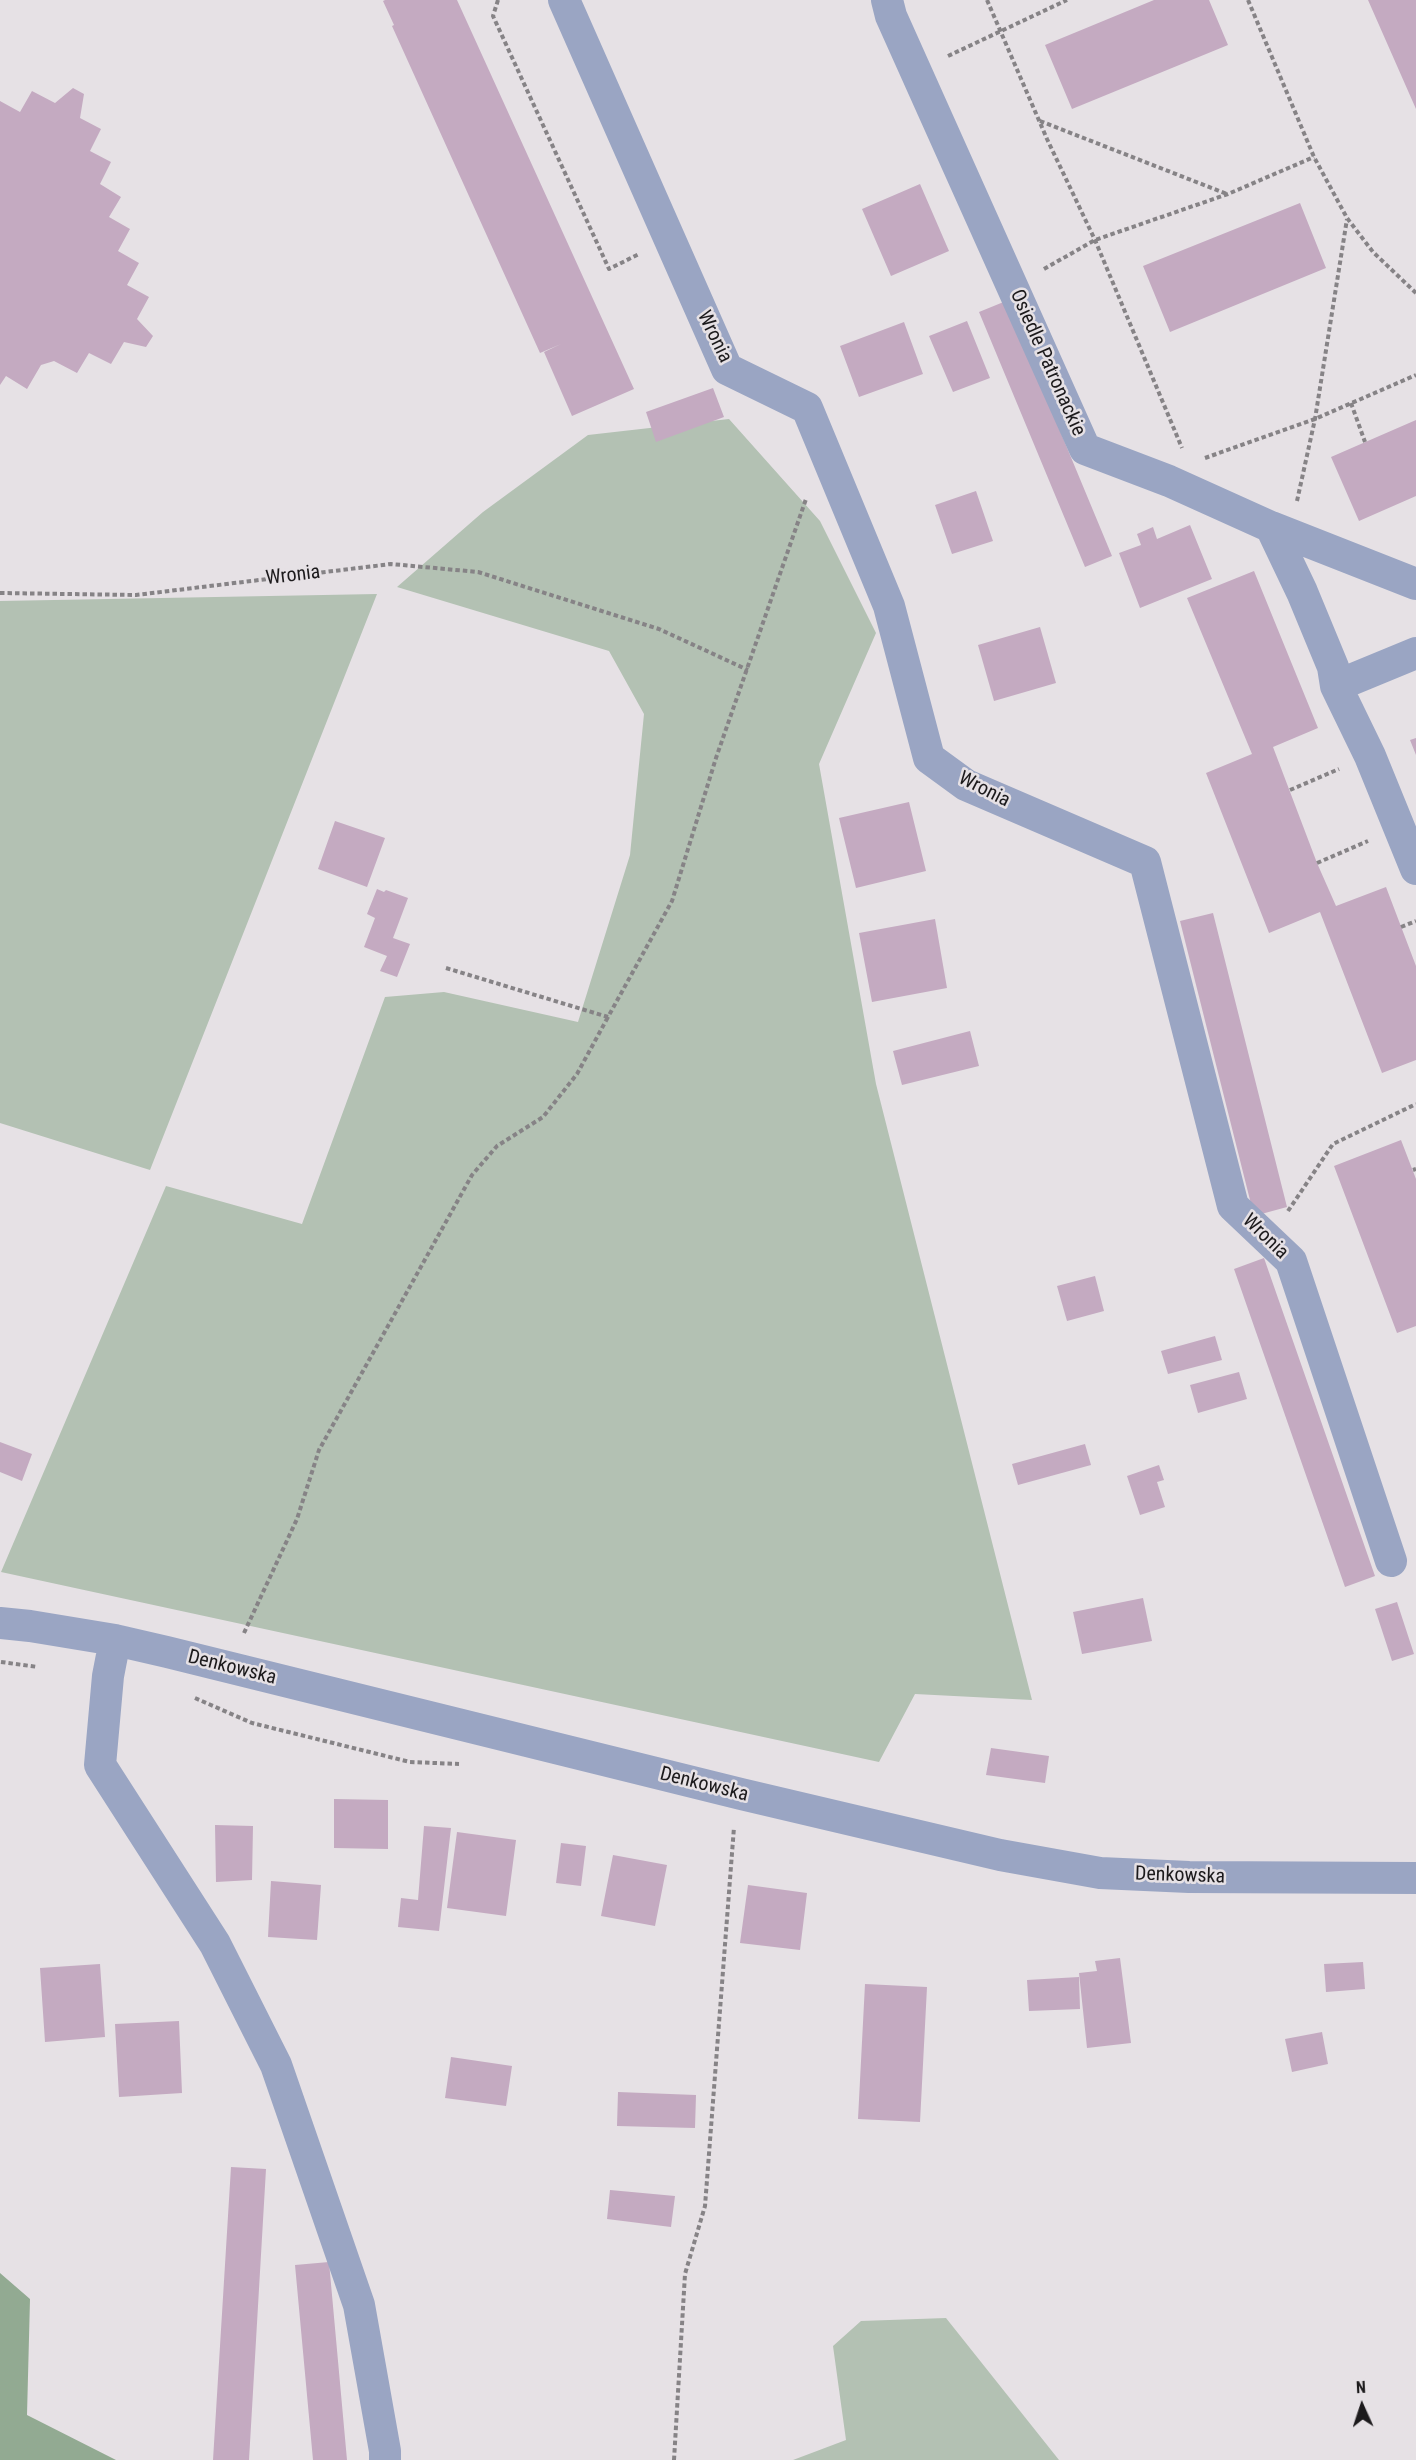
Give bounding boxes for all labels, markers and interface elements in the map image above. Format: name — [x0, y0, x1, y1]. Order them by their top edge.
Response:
street label: Osiedle Patronackie — [1004, 286, 1090, 440]
street label: Wronia — [691, 307, 737, 367]
street label: Wronia — [264, 561, 322, 591]
street label: Wronia — [954, 767, 1014, 813]
street label: Wronia — [1237, 1209, 1293, 1265]
street label: Denkowska — [185, 1645, 279, 1691]
street label: Denkowska — [657, 1762, 751, 1808]
street label: Denkowska — [1134, 1862, 1226, 1890]
north arrow — [1332, 2376, 1392, 2436]
text: N — [1356, 2378, 1366, 2397]

